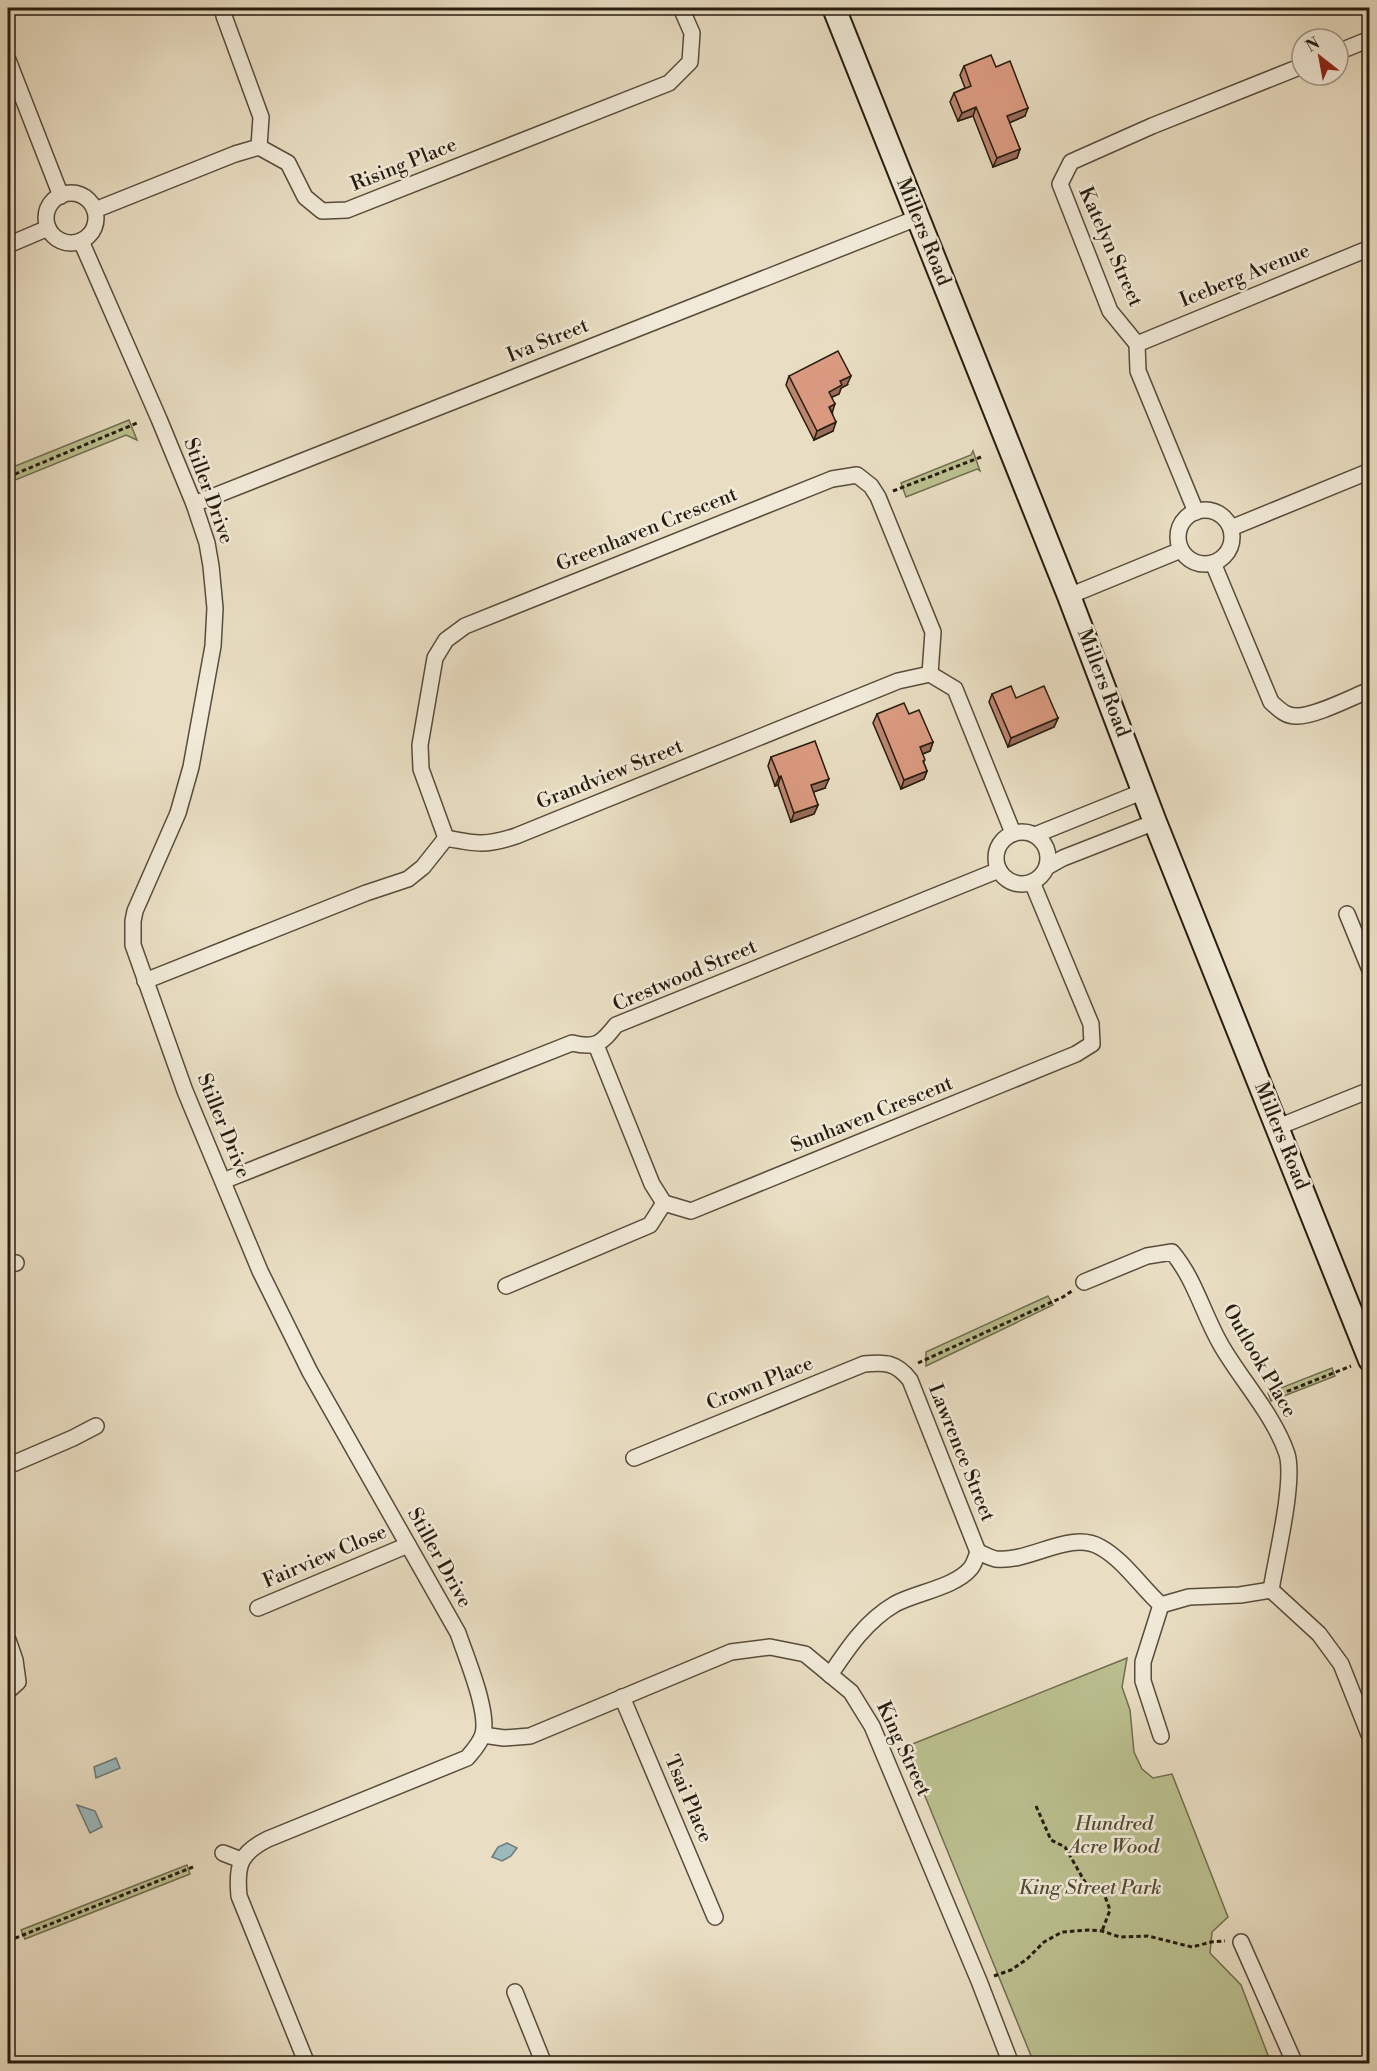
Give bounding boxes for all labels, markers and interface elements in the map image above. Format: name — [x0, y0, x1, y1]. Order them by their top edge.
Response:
north arrow — [1290, 27, 1350, 87]
text: N — [1302, 33, 1324, 57]
street label: Rising Place — [347, 132, 461, 198]
street label: Millers Road — [890, 174, 956, 290]
street label: Katelyn Street — [1072, 183, 1148, 311]
street label: Iceberg Avenue — [1176, 239, 1314, 313]
street label: Iva Street — [503, 313, 593, 369]
street label: Stiller Drive — [177, 435, 239, 547]
street label: Greenhaven Crescent — [553, 482, 741, 578]
street label: Millers Road — [1071, 625, 1135, 741]
street label: Grandview Street — [533, 734, 687, 816]
street label: Crestwood Street — [609, 934, 761, 1018]
street label: Stiller Drive — [191, 1070, 255, 1182]
street label: Sunhaven Crescent — [787, 1071, 957, 1159]
street label: Millers Road — [1248, 1078, 1314, 1194]
street label: Outlook Place — [1216, 1300, 1302, 1422]
street label: Crown Place — [703, 1351, 817, 1417]
street label: Lawrence Street — [922, 1381, 1000, 1525]
street label: Stiller Drive — [401, 1503, 477, 1613]
street label: Fairview Close — [259, 1520, 391, 1594]
street label: King Street — [870, 1698, 936, 1800]
street label: Tsai Place — [658, 1752, 718, 1846]
park label: Hundred Acre Wood — [1067, 1812, 1160, 1860]
park label: King Street Park — [1019, 1876, 1161, 1901]

